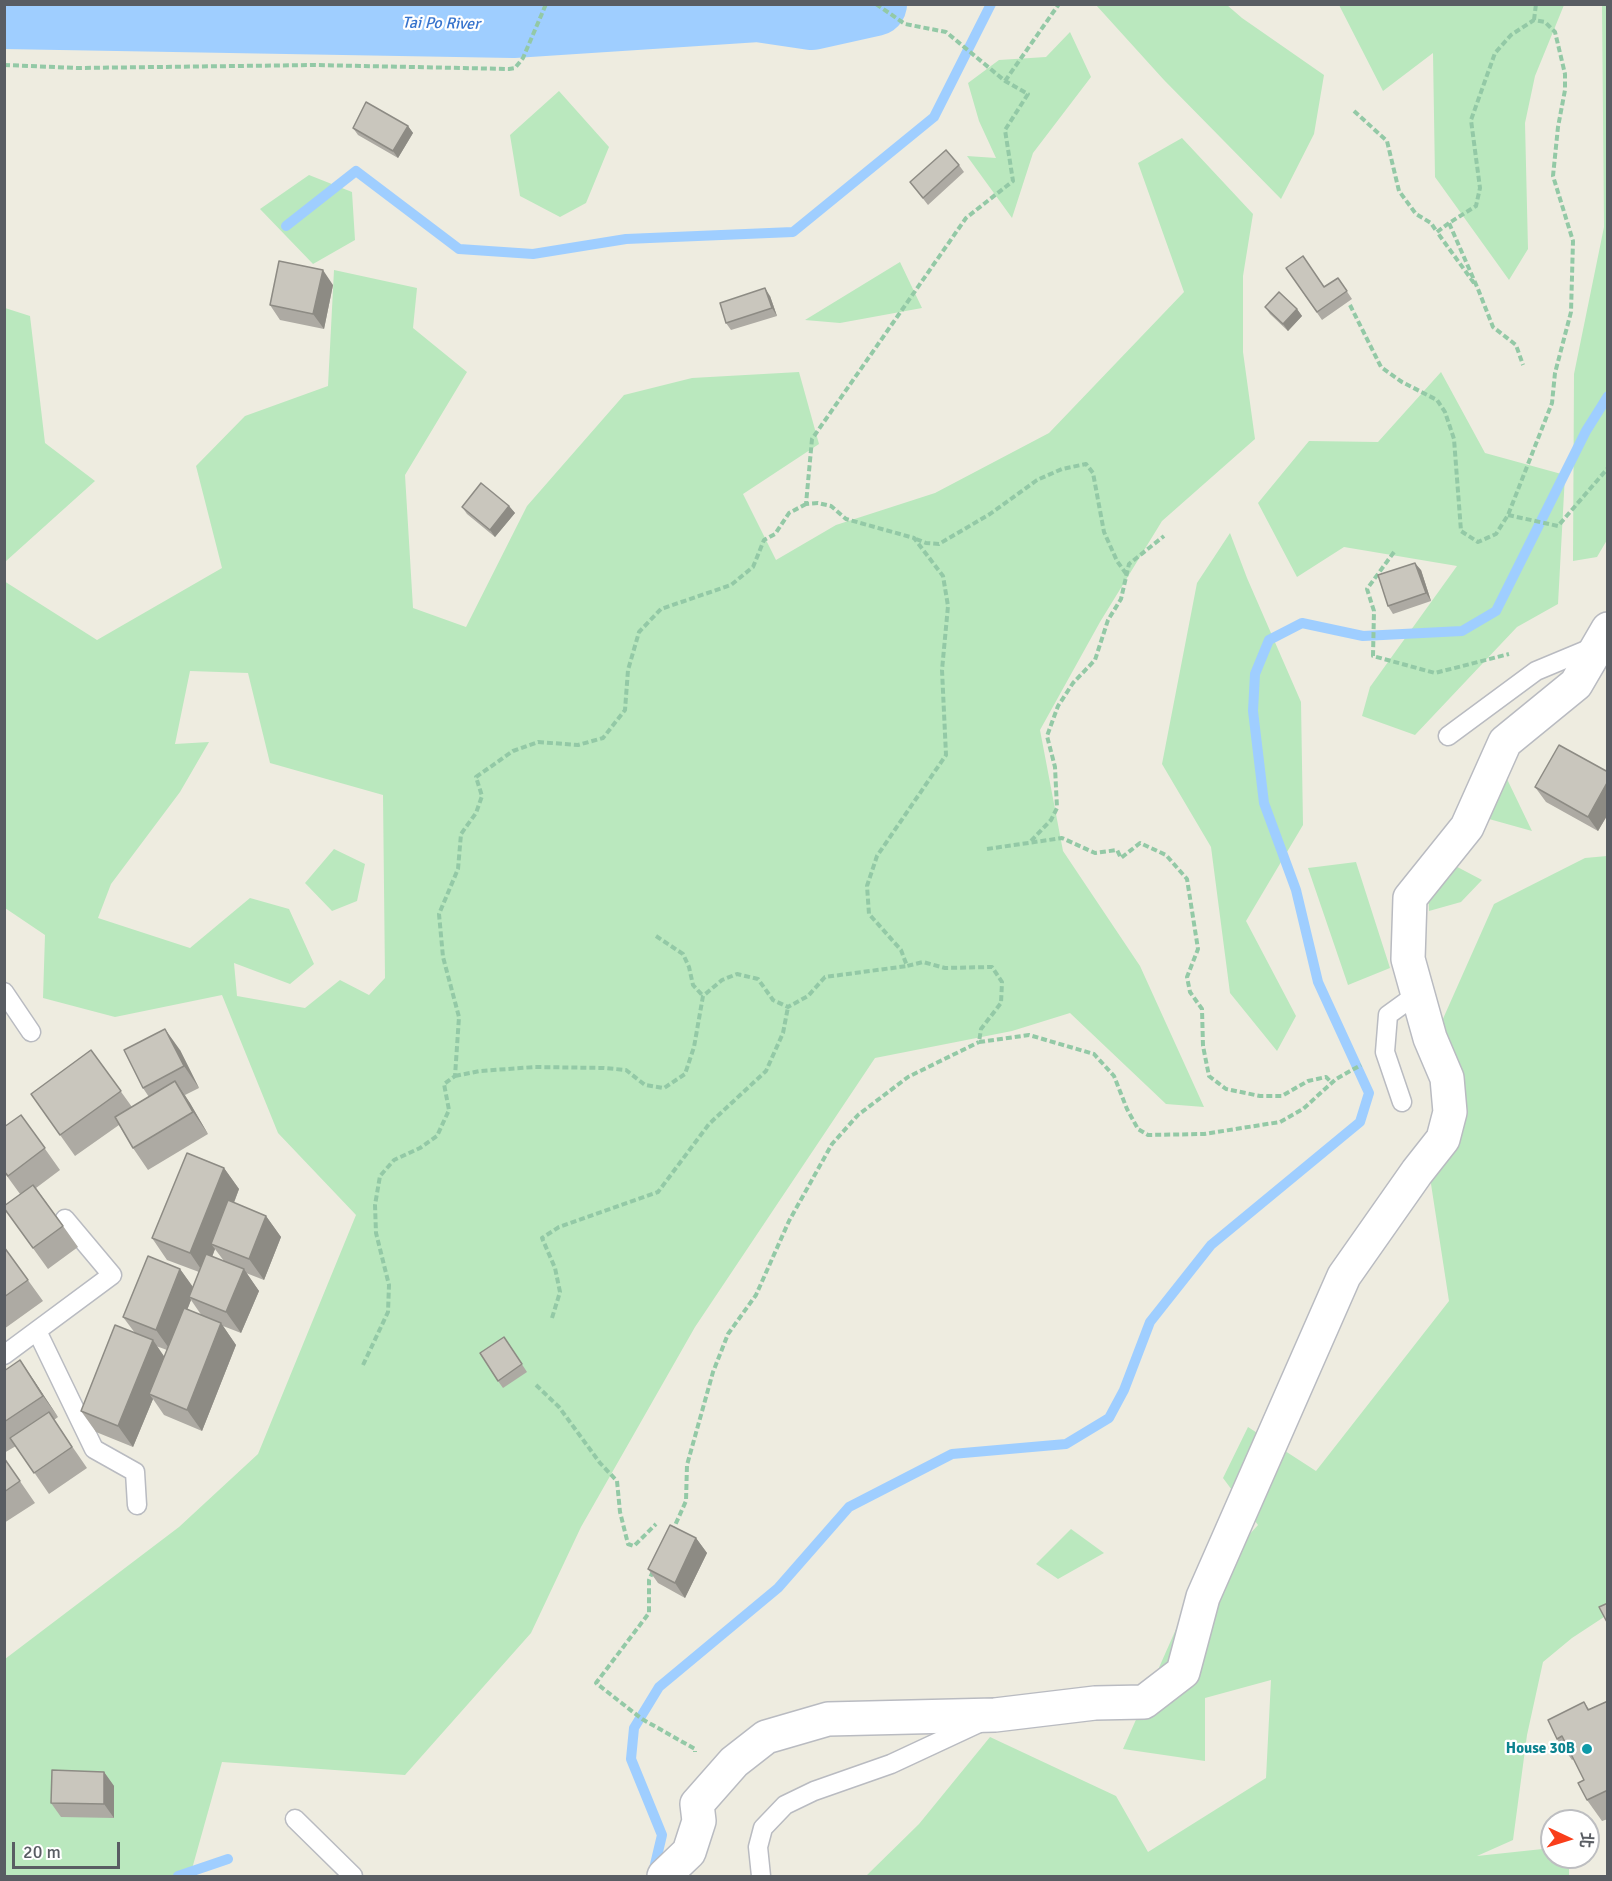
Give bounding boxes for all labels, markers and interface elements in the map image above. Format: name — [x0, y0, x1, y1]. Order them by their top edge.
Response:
water label: Tai Po River — [402, 14, 480, 34]
place label: House 30B — [1506, 1740, 1575, 1758]
marker: House 30B — [1580, 1742, 1594, 1756]
north arrow — [1540, 1809, 1600, 1869]
scale bar — [15, 1830, 123, 1868]
text: 北 — [1575, 1831, 1596, 1849]
text: 20 m — [23, 1841, 61, 1863]

